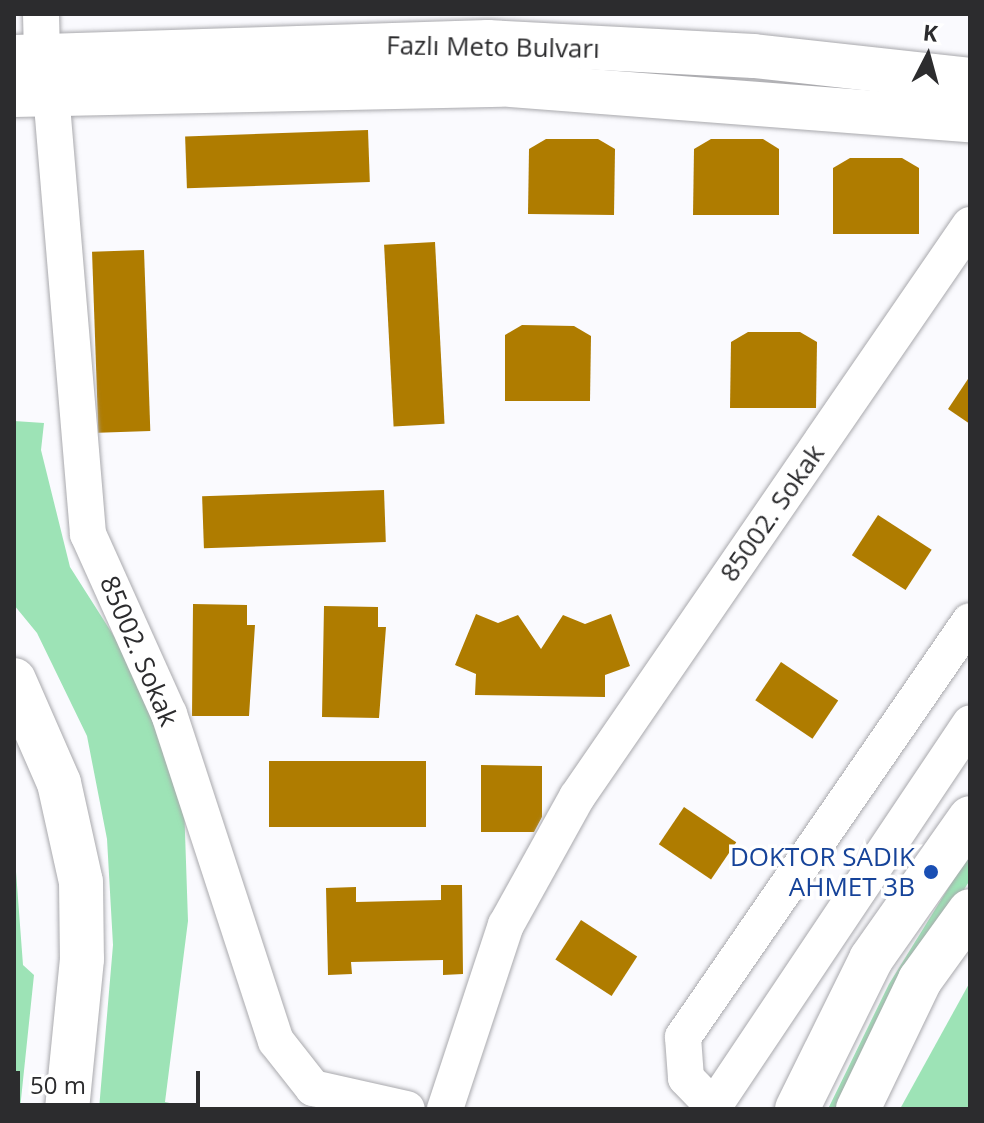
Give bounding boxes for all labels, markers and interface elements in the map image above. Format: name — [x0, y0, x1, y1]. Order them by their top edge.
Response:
north arrow — [888, 16, 968, 96]
text: K — [922, 16, 939, 48]
street label: Fazlı Meto Bulvarı — [386, 30, 600, 64]
street label: 85002. Sokak — [713, 439, 831, 587]
street label: 85002. Sokak — [93, 571, 185, 731]
place label: DOKTOR SADIK AHMET 3B — [730, 841, 915, 902]
marker: DOKTOR SADIK AHMET 3B — [922, 863, 940, 881]
scale bar — [20, 1055, 204, 1105]
text: 50 m — [30, 1068, 86, 1101]

